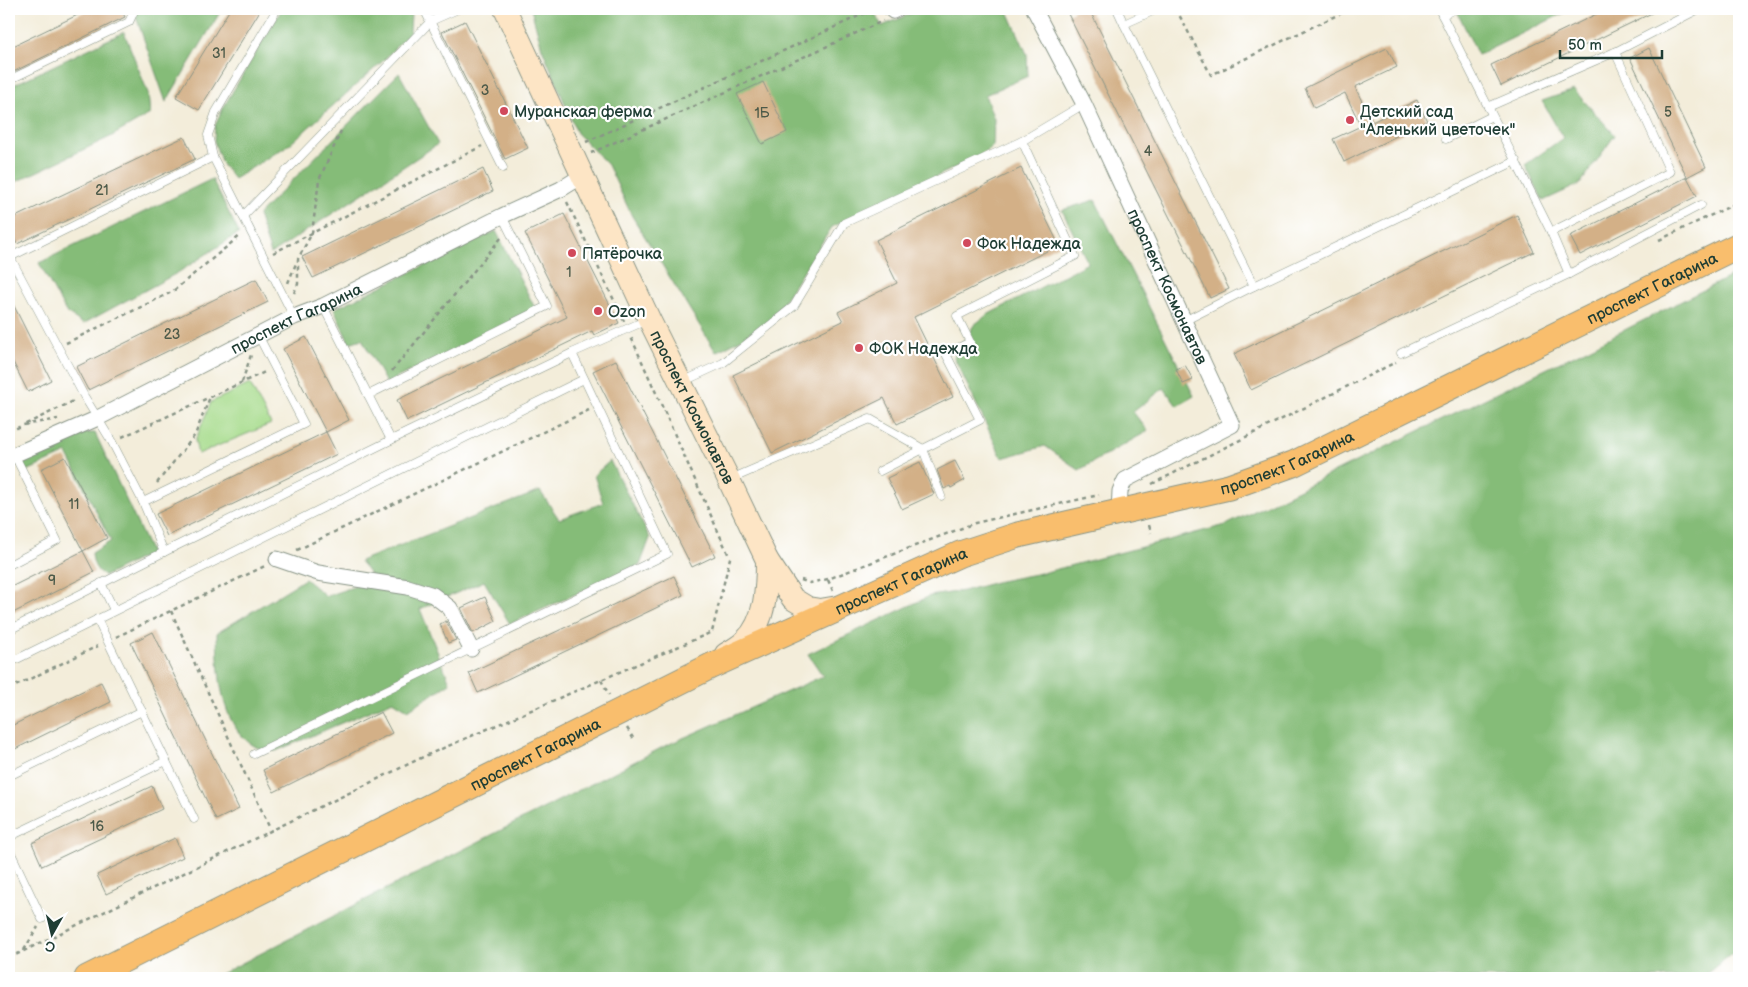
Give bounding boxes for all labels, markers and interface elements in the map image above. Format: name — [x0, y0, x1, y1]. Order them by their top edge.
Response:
scale bar — [1560, 28, 1663, 60]
text: 50 m — [1568, 36, 1602, 55]
house number: 31 — [212, 45, 226, 62]
house number: 3 — [481, 82, 489, 99]
place label: Муранская ферма — [514, 103, 653, 122]
place label: Детский сад "Аленький цветочек" — [1360, 103, 1515, 140]
house number: 5 — [1664, 104, 1672, 121]
marker: Муранская ферма — [498, 105, 510, 117]
house number: 1Б — [754, 105, 770, 122]
marker: Детский сад "Аленький цветочек" — [1344, 114, 1356, 126]
house number: 4 — [1144, 143, 1153, 160]
house number: 21 — [95, 182, 109, 199]
street label: проспект Космонавтов — [1123, 206, 1211, 368]
place label: Фок Надежда — [977, 235, 1081, 254]
marker: Фок Надежда — [961, 237, 973, 249]
place label: Пятёрочка — [582, 245, 663, 264]
marker: Пятёрочка — [566, 247, 578, 259]
street label: проспект Гагарина — [1584, 249, 1722, 329]
house number: 1 — [566, 264, 572, 281]
street label: проспект Гагарина — [228, 280, 366, 359]
place label: Ozon — [608, 303, 646, 322]
marker: Ozon — [592, 305, 604, 317]
house number: 23 — [164, 326, 180, 343]
street label: проспект Космонавтов — [645, 328, 738, 488]
place label: ФОК Надежда — [869, 340, 978, 359]
marker: ФОК Надежда — [853, 342, 865, 354]
street label: проспект Гагарина — [1219, 427, 1358, 500]
house number: 11 — [69, 496, 79, 513]
street label: проспект Гагарина — [832, 544, 970, 620]
house number: 9 — [48, 572, 56, 589]
street label: проспект Гагарина — [468, 715, 605, 796]
house number: 16 — [90, 818, 104, 835]
north arrow — [28, 910, 78, 960]
text: С — [44, 937, 56, 955]

